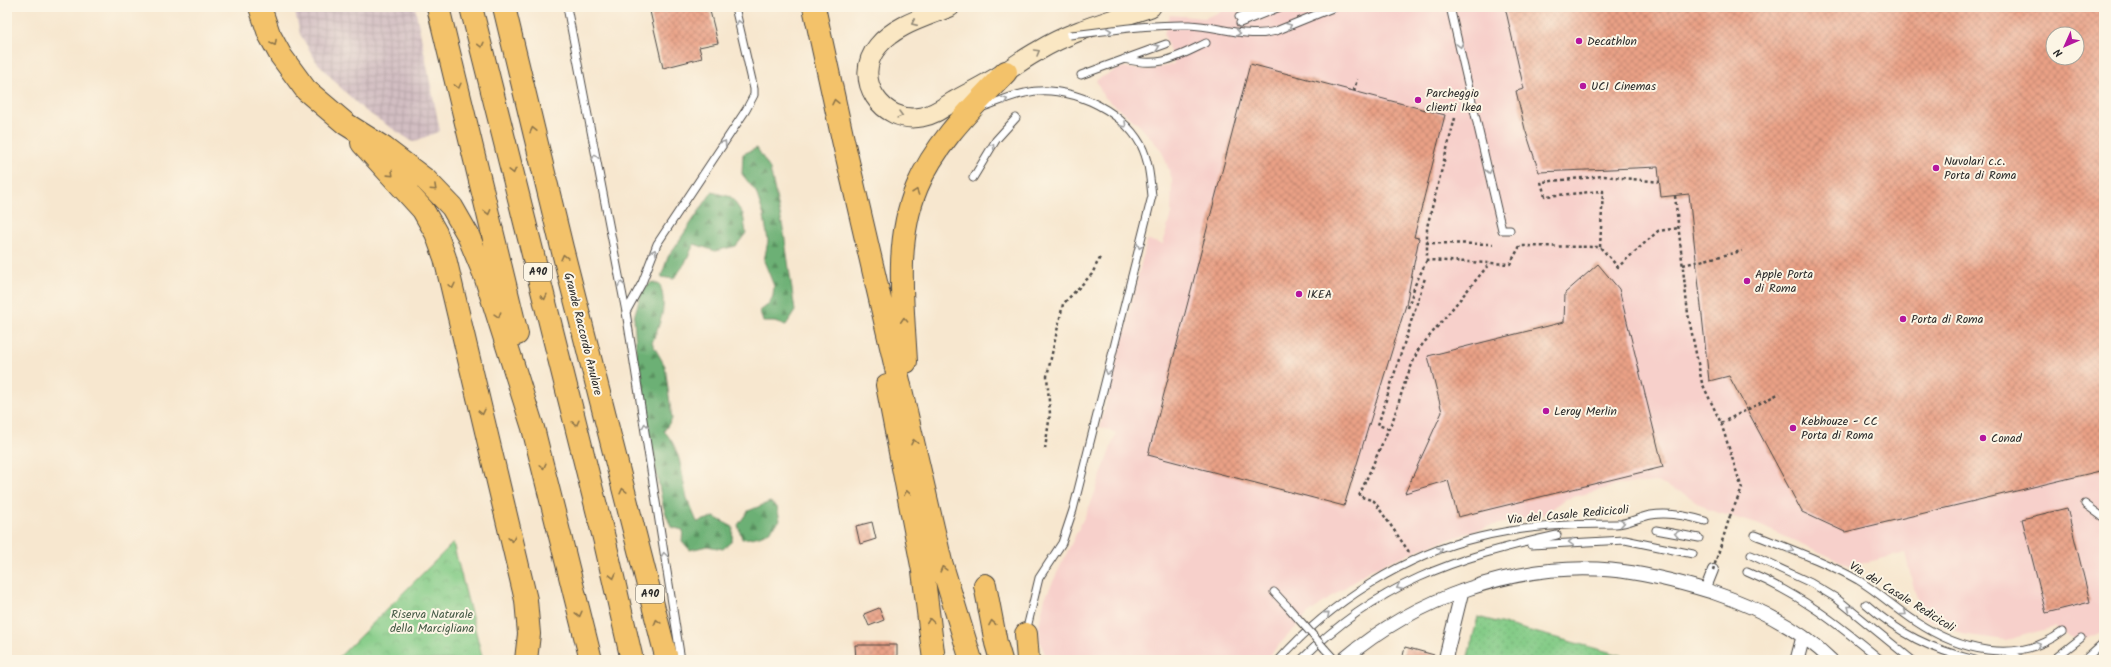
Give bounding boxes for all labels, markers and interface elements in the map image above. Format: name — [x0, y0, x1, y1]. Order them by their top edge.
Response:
one-way arrow — [911, 18, 918, 26]
one-way arrow — [735, 20, 744, 27]
one-way arrow — [1286, 22, 1293, 30]
north arrow — [2045, 26, 2085, 66]
one-way arrow — [1106, 27, 1112, 36]
one-way arrow — [1235, 28, 1241, 37]
place label: Decathlon — [1587, 32, 1637, 51]
marker: Decathlon — [1574, 36, 1584, 46]
one-way arrow — [269, 39, 276, 46]
one-way arrow — [476, 41, 485, 48]
one-way arrow — [1456, 41, 1464, 48]
one-way arrow — [1153, 44, 1160, 52]
text: N — [2050, 44, 2067, 61]
one-way arrow — [1033, 49, 1040, 56]
place label: UCI Cinemas — [1591, 77, 1656, 96]
marker: UCI Cinemas — [1578, 81, 1588, 91]
one-way arrow — [453, 83, 461, 89]
place label: Parcheggio clienti Ikea — [1426, 84, 1482, 117]
marker: Parcheggio clienti Ikea — [1413, 95, 1423, 105]
one-way arrow — [1001, 96, 1008, 104]
one-way arrow — [831, 99, 839, 105]
one-way arrow — [896, 110, 903, 119]
one-way arrow — [1119, 120, 1127, 128]
one-way arrow — [530, 127, 538, 133]
one-way arrow — [719, 140, 726, 147]
one-way arrow — [987, 143, 994, 150]
place label: Nuvolari c.c. Porta di Roma — [1944, 152, 2017, 185]
one-way arrow — [592, 153, 600, 160]
marker: Nuvolari c.c. Porta di Roma — [1931, 163, 1941, 173]
one-way arrow — [508, 167, 517, 174]
one-way arrow — [1484, 168, 1492, 175]
one-way arrow — [386, 169, 394, 177]
one-way arrow — [429, 183, 437, 191]
one-way arrow — [911, 188, 919, 195]
one-way arrow — [484, 209, 492, 215]
one-way arrow — [1137, 243, 1145, 249]
one-way arrow — [649, 248, 657, 256]
one-way arrow — [560, 253, 569, 260]
road number: A90 — [524, 263, 552, 281]
place label: Apple Porta di Roma — [1755, 265, 1813, 298]
street label: Grande Raccordo Anulare — [559, 271, 608, 398]
marker: Apple Porta di Roma — [1742, 276, 1752, 286]
one-way arrow — [617, 281, 625, 287]
one-way arrow — [447, 283, 455, 289]
place label: IKEA — [1307, 285, 1332, 304]
marker: IKEA — [1294, 289, 1304, 299]
one-way arrow — [540, 294, 548, 300]
place label: Porta di Roma — [1911, 310, 1984, 329]
one-way arrow — [493, 312, 502, 319]
marker: Porta di Roma — [1898, 314, 1908, 324]
one-way arrow — [899, 317, 908, 323]
one-way arrow — [1104, 368, 1113, 375]
place label: Leroy Merlin — [1554, 402, 1617, 421]
marker: Leroy Merlin — [1541, 406, 1551, 416]
one-way arrow — [477, 409, 485, 415]
place label: Kebhouze - CC Porta di Roma — [1801, 412, 1878, 445]
one-way arrow — [571, 419, 580, 426]
one-way arrow — [641, 423, 650, 429]
marker: Kebhouze - CC Porta di Roma — [1788, 423, 1798, 433]
place label: Conad — [1991, 429, 2023, 448]
marker: Conad — [1978, 433, 1988, 443]
one-way arrow — [911, 439, 919, 446]
one-way arrow — [538, 463, 546, 469]
one-way arrow — [619, 488, 628, 495]
one-way arrow — [904, 490, 912, 496]
street label: Via del Casale Redicicoli — [1507, 500, 1631, 530]
one-way arrow — [1619, 519, 1626, 528]
one-way arrow — [1674, 530, 1681, 539]
one-way arrow — [507, 536, 515, 542]
one-way arrow — [1568, 538, 1574, 546]
one-way arrow — [1787, 545, 1795, 553]
one-way arrow — [1436, 547, 1443, 555]
one-way arrow — [660, 552, 669, 558]
street label: Via del Casale Redicicoli — [1845, 557, 1960, 638]
one-way arrow — [939, 566, 948, 573]
one-way arrow — [608, 572, 617, 579]
one-way arrow — [1396, 582, 1403, 589]
road number: A90 — [636, 585, 664, 603]
park label: Riserva Naturale della Marcigliana — [390, 605, 474, 638]
one-way arrow — [1847, 606, 1854, 613]
one-way arrow — [1900, 608, 1907, 616]
one-way arrow — [575, 611, 583, 618]
one-way arrow — [1322, 611, 1330, 618]
one-way arrow — [926, 618, 935, 624]
one-way arrow — [653, 619, 662, 626]
one-way arrow — [988, 620, 997, 626]
one-way arrow — [2034, 641, 2041, 649]

